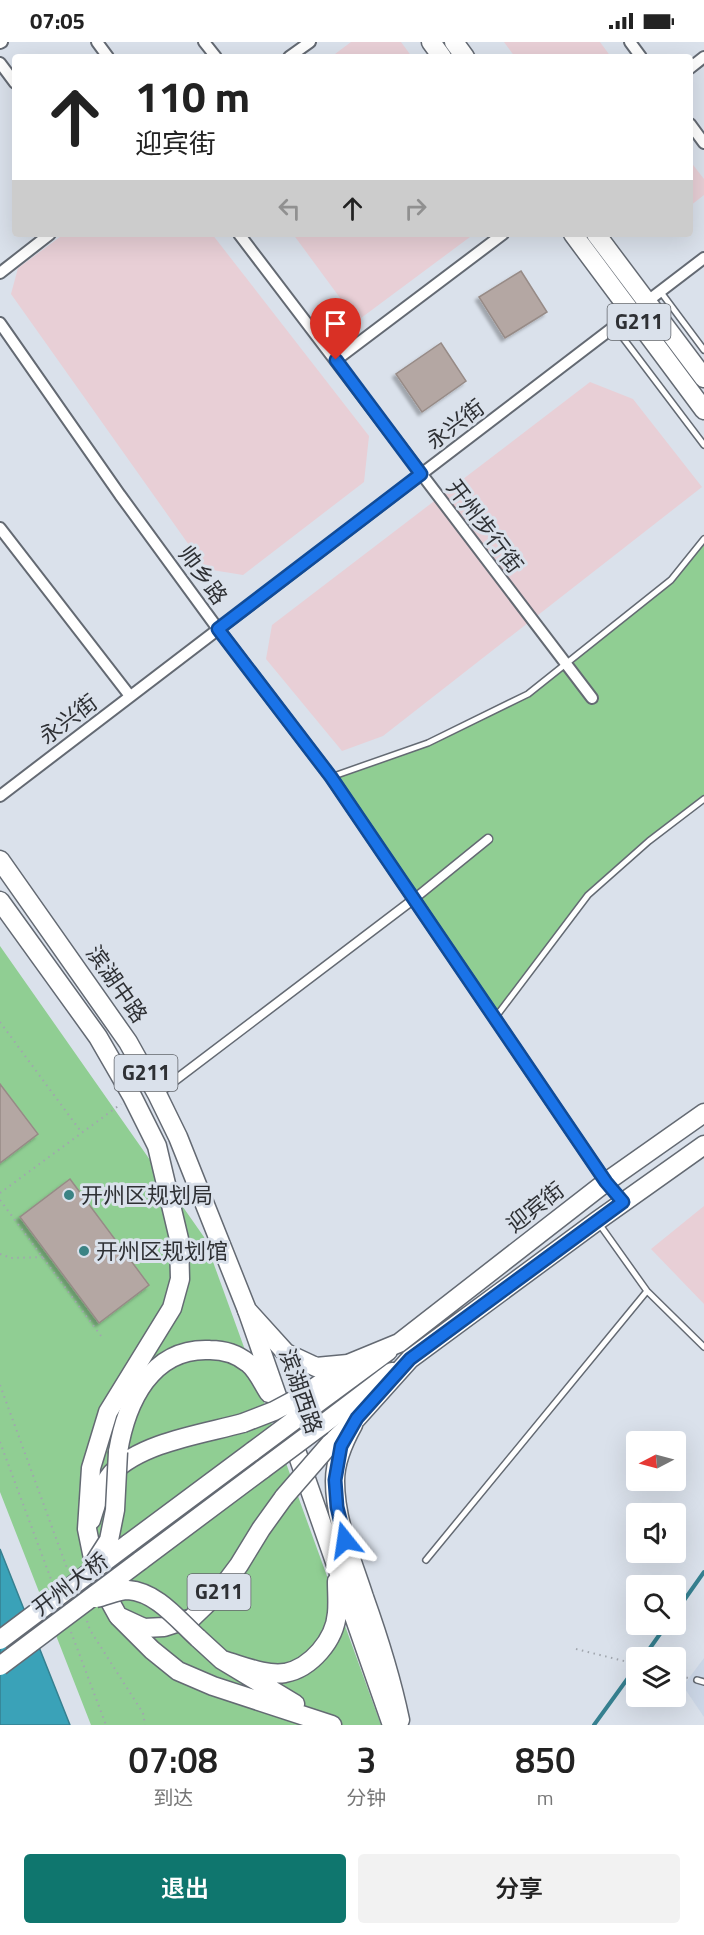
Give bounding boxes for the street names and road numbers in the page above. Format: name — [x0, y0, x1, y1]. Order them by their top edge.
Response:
road number: G211 — [608, 304, 670, 340]
street label: 永兴街 — [418, 391, 492, 457]
street label: 开州步行街 — [438, 472, 532, 580]
street label: 帅乡路 — [170, 538, 236, 612]
street label: 永兴街 — [31, 686, 105, 752]
street label: 滨湖中路 — [78, 938, 156, 1030]
road number: G211 — [114, 1055, 178, 1091]
street label: 迎宾街 — [499, 1173, 571, 1241]
street label: 滨湖西路 — [271, 1344, 331, 1438]
street label: 开州大桥 — [25, 1544, 115, 1624]
road number: G211 — [188, 1574, 250, 1610]

